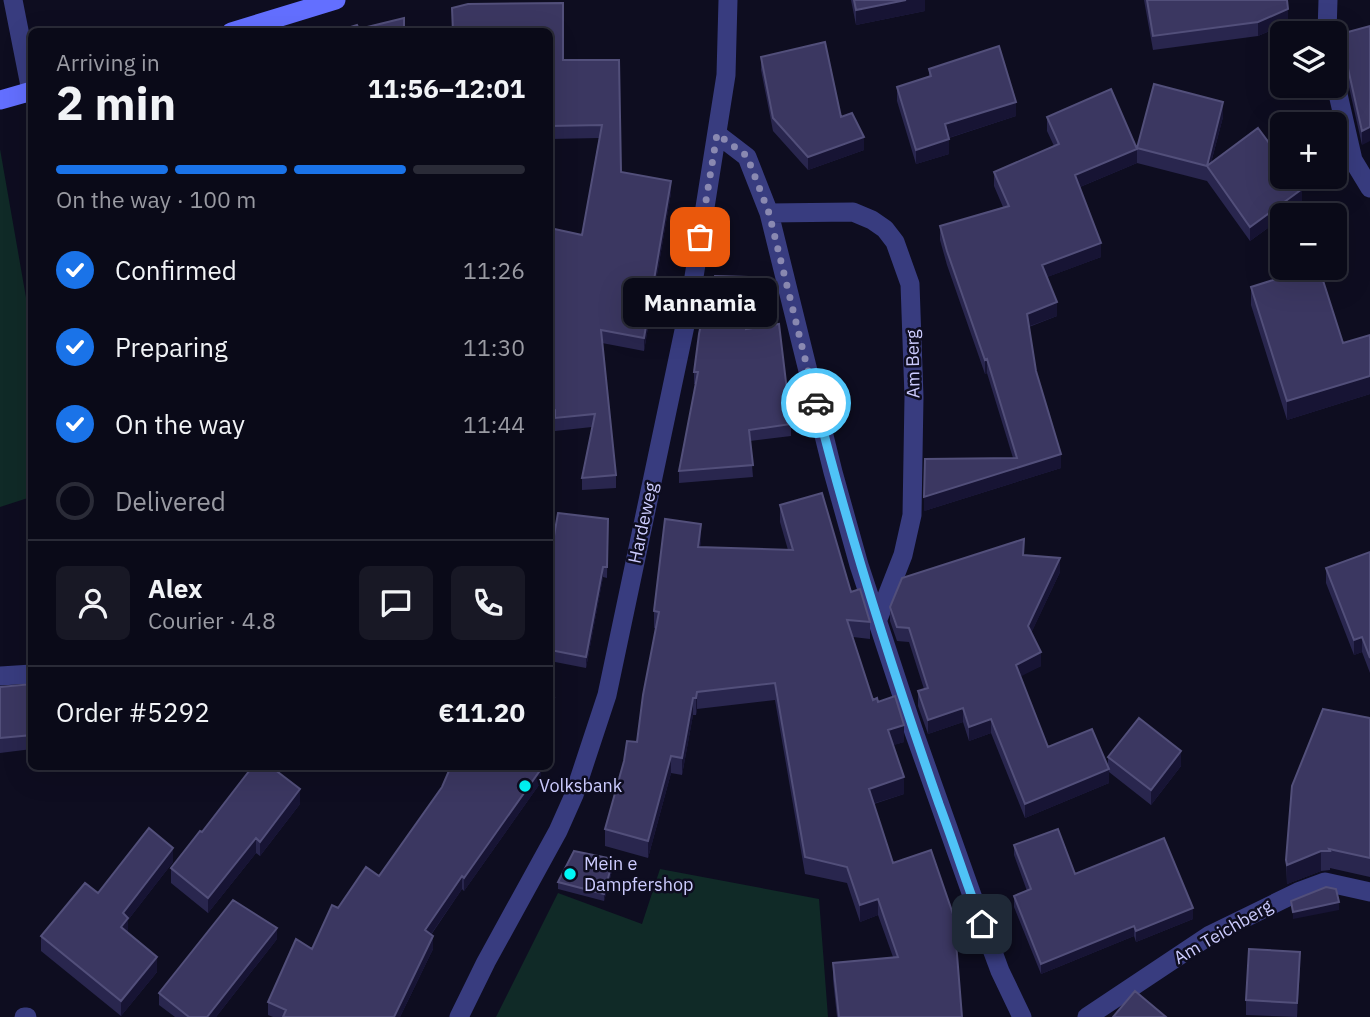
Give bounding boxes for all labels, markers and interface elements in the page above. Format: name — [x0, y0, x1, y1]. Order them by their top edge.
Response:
map controls — [1270, 21, 1347, 280]
button: layers — [1270, 21, 1347, 98]
text: Arriving in — [56, 47, 160, 77]
text: 11:56–12:01 — [368, 71, 525, 105]
text: 2 min — [56, 73, 176, 133]
button: + — [1270, 112, 1347, 189]
text: On the way · 100 m — [56, 184, 256, 214]
button: − — [1270, 203, 1347, 280]
pin — [670, 207, 730, 267]
icon: bag — [681, 218, 719, 256]
icon: check — [56, 251, 94, 289]
text: Confirmed — [115, 253, 237, 287]
text: 11:26 — [463, 255, 525, 285]
callout: Mannamia — [623, 279, 777, 328]
text: Mannamia — [644, 287, 756, 317]
icon: check — [56, 328, 94, 366]
street label: Am Berg — [900, 329, 925, 399]
text: Preparing — [115, 330, 228, 364]
text: 11:30 — [463, 332, 525, 362]
courier — [781, 368, 851, 438]
icon: car — [797, 384, 835, 422]
icon: check — [56, 405, 94, 443]
text: On the way — [115, 407, 245, 441]
text: 11:44 — [463, 409, 525, 439]
street label: Hardeweg — [623, 480, 662, 565]
text: Delivered — [115, 484, 226, 518]
button: person — [56, 566, 130, 640]
button: chat — [359, 566, 433, 640]
button: phone — [451, 566, 525, 640]
text: Alex — [148, 571, 202, 605]
text: Courier · 4.8 — [148, 605, 276, 635]
text: Order #5292 — [56, 695, 210, 729]
text: €11.20 — [438, 695, 525, 729]
place label: Volksbank — [539, 774, 623, 797]
marker: Volksbank — [517, 778, 533, 794]
place label: Mein e Dampfershop — [584, 852, 694, 896]
marker: Mein e Dampfershop — [562, 866, 578, 882]
pin — [952, 894, 1012, 954]
street label: Am Teichberg — [1169, 894, 1277, 969]
icon: home — [963, 905, 1001, 943]

